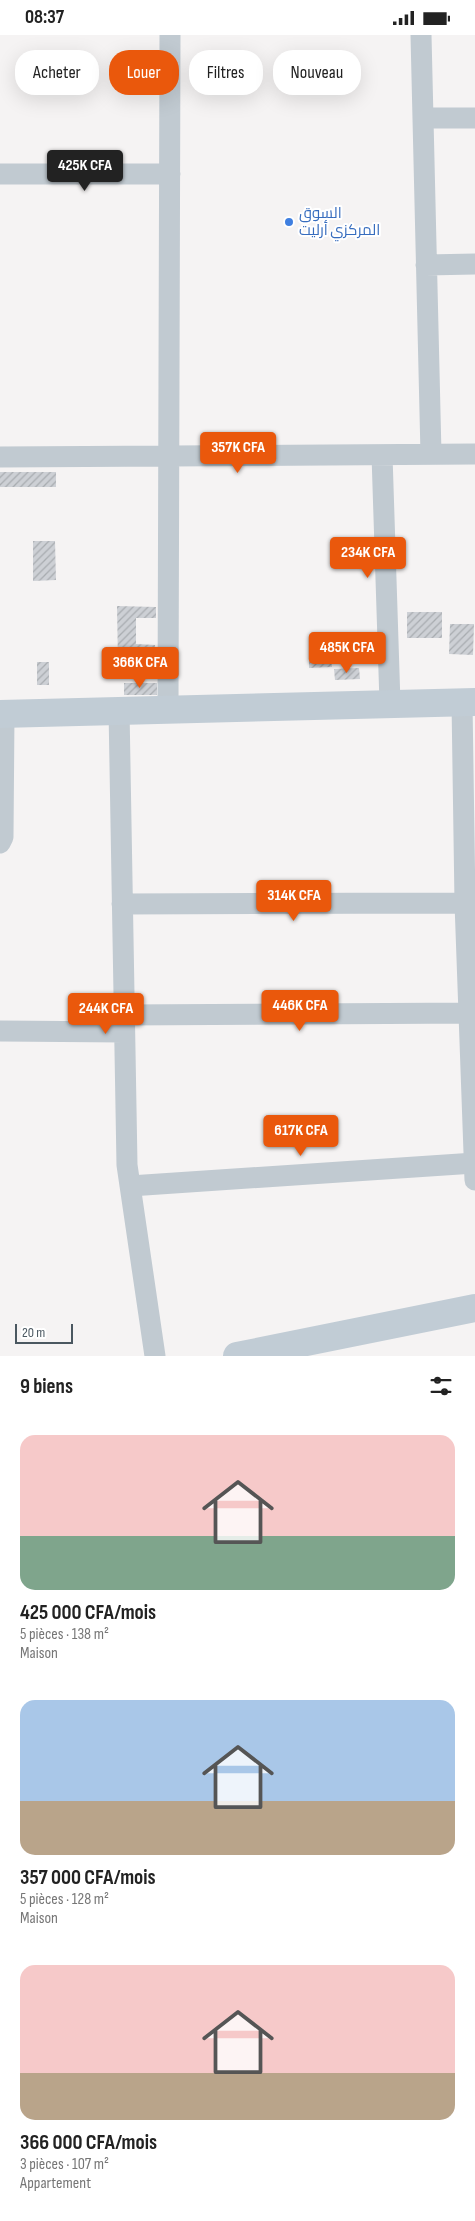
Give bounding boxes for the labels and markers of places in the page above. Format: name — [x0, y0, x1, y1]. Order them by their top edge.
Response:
pin: 425K CFA — [33, 149, 137, 192]
place label: السوق المركزي أرليت — [299, 204, 380, 242]
marker: السوق المركزي أرليت — [283, 216, 295, 228]
pin: 357K CFA — [186, 431, 290, 474]
pin: 234K CFA — [316, 537, 420, 579]
pin: 485K CFA — [295, 631, 399, 674]
pin: 366K CFA — [88, 647, 192, 689]
pin: 314K CFA — [242, 879, 346, 922]
pin: 446K CFA — [248, 989, 352, 1032]
pin: 244K CFA — [54, 993, 158, 1035]
pin: 617K CFA — [249, 1115, 353, 1157]

